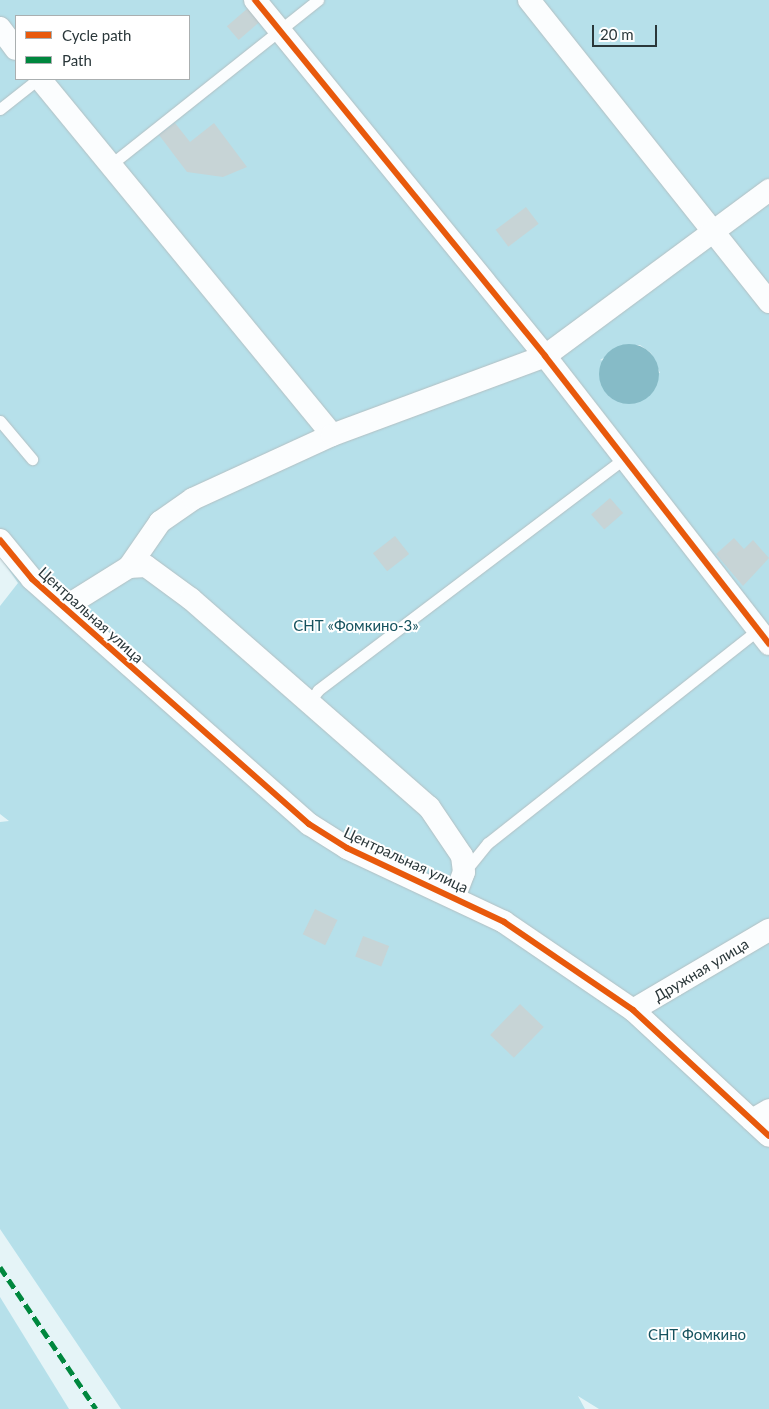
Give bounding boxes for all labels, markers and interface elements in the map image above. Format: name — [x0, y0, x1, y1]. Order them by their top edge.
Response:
legend — [15, 15, 190, 80]
scale bar — [594, 15, 659, 47]
text: 20 m — [600, 25, 634, 43]
text: Cycle path — [62, 26, 131, 44]
text: Path — [62, 51, 92, 69]
street label: Центральная улица — [35, 563, 147, 667]
park label: СНТ «Фомкино-3» — [293, 617, 419, 635]
street label: Центральная улица — [341, 823, 471, 897]
street label: Дружная улица — [650, 935, 752, 1005]
park label: СНТ Фомкино — [648, 1326, 746, 1344]

